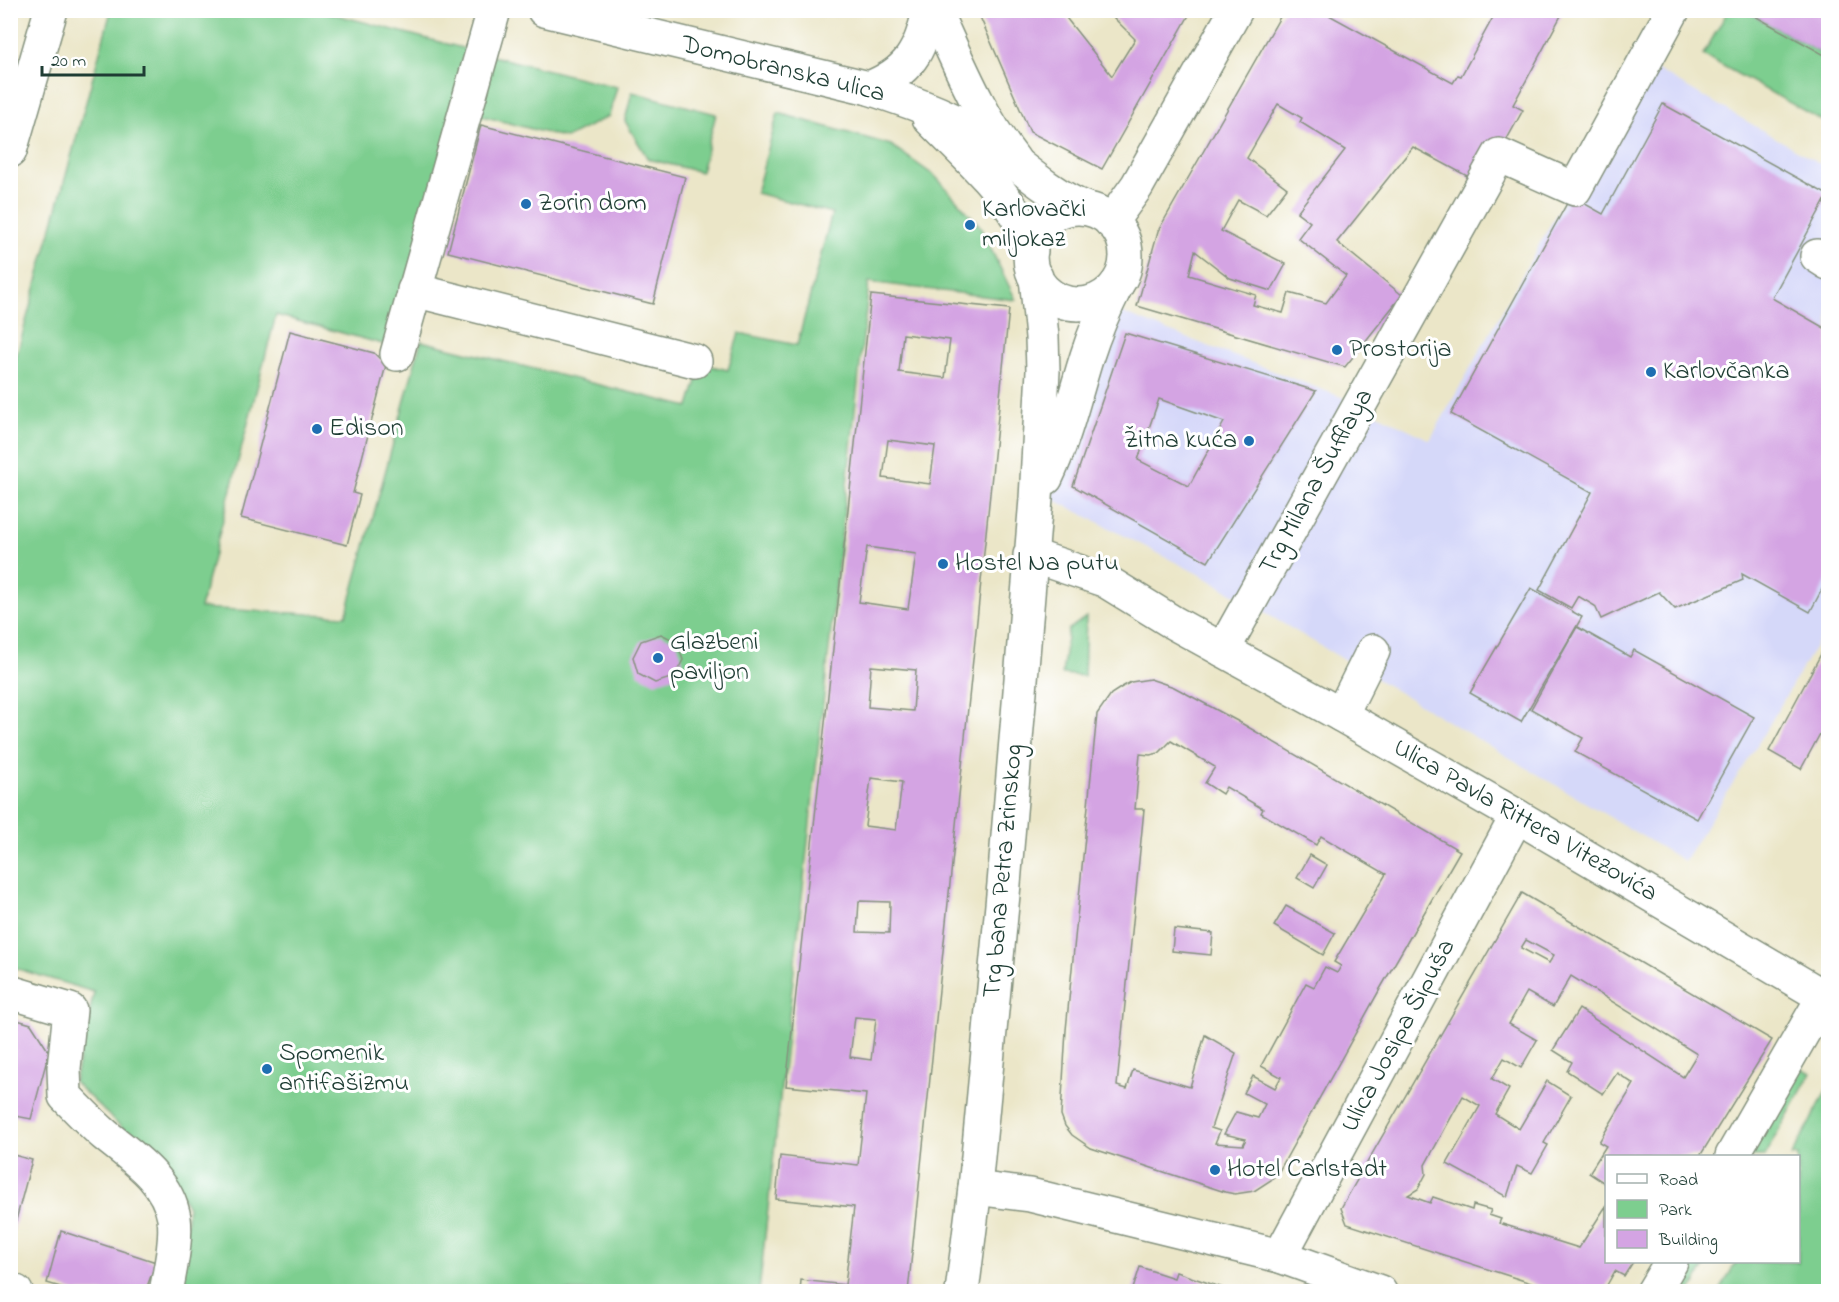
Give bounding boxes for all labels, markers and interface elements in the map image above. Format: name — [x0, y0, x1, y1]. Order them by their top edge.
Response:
street label: Domobranska ulica — [676, 26, 889, 114]
scale bar — [42, 39, 144, 77]
text: 20 m — [51, 49, 86, 75]
place label: Zorin dom — [538, 185, 647, 223]
place label: Karlovački miljokaz — [982, 191, 1086, 259]
marker: Zorin dom — [519, 197, 533, 211]
marker: Karlovački miljokaz — [963, 218, 977, 232]
place label: Prostorija — [1349, 331, 1452, 369]
marker: Prostorija — [1330, 343, 1344, 357]
place label: Karlovčanka — [1663, 353, 1789, 391]
marker: Karlovčanka — [1644, 365, 1658, 379]
street label: Trg Milana Šufflaya — [1250, 382, 1384, 582]
place label: Edison — [329, 410, 404, 448]
marker: Edison — [310, 422, 324, 436]
place label: Žitna kuća — [1124, 422, 1237, 460]
marker: Žitna kuća — [1242, 434, 1256, 448]
place label: Hostel Na putu — [955, 545, 1119, 583]
marker: Hostel Na putu — [936, 557, 950, 571]
place label: Glazbeni paviljon — [670, 624, 758, 692]
marker: Glazbeni paviljon — [651, 651, 665, 665]
street label: Ulica Pavla Rittera Vitezovića — [1386, 730, 1664, 912]
street label: Trg bana Petra Zrinskog — [974, 742, 1034, 1000]
street label: Ulica Josipa Šipuša — [1332, 933, 1466, 1139]
place label: Spomenik antifašizmu — [279, 1035, 409, 1103]
marker: Spomenik antifašizmu — [260, 1062, 274, 1076]
place label: Hotel Carlstadt — [1227, 1151, 1387, 1189]
legend — [1605, 1155, 1800, 1263]
marker: Hotel Carlstadt — [1208, 1163, 1222, 1177]
text: Road — [1659, 1168, 1698, 1194]
text: Park — [1659, 1198, 1692, 1224]
text: Building — [1658, 1228, 1718, 1255]

